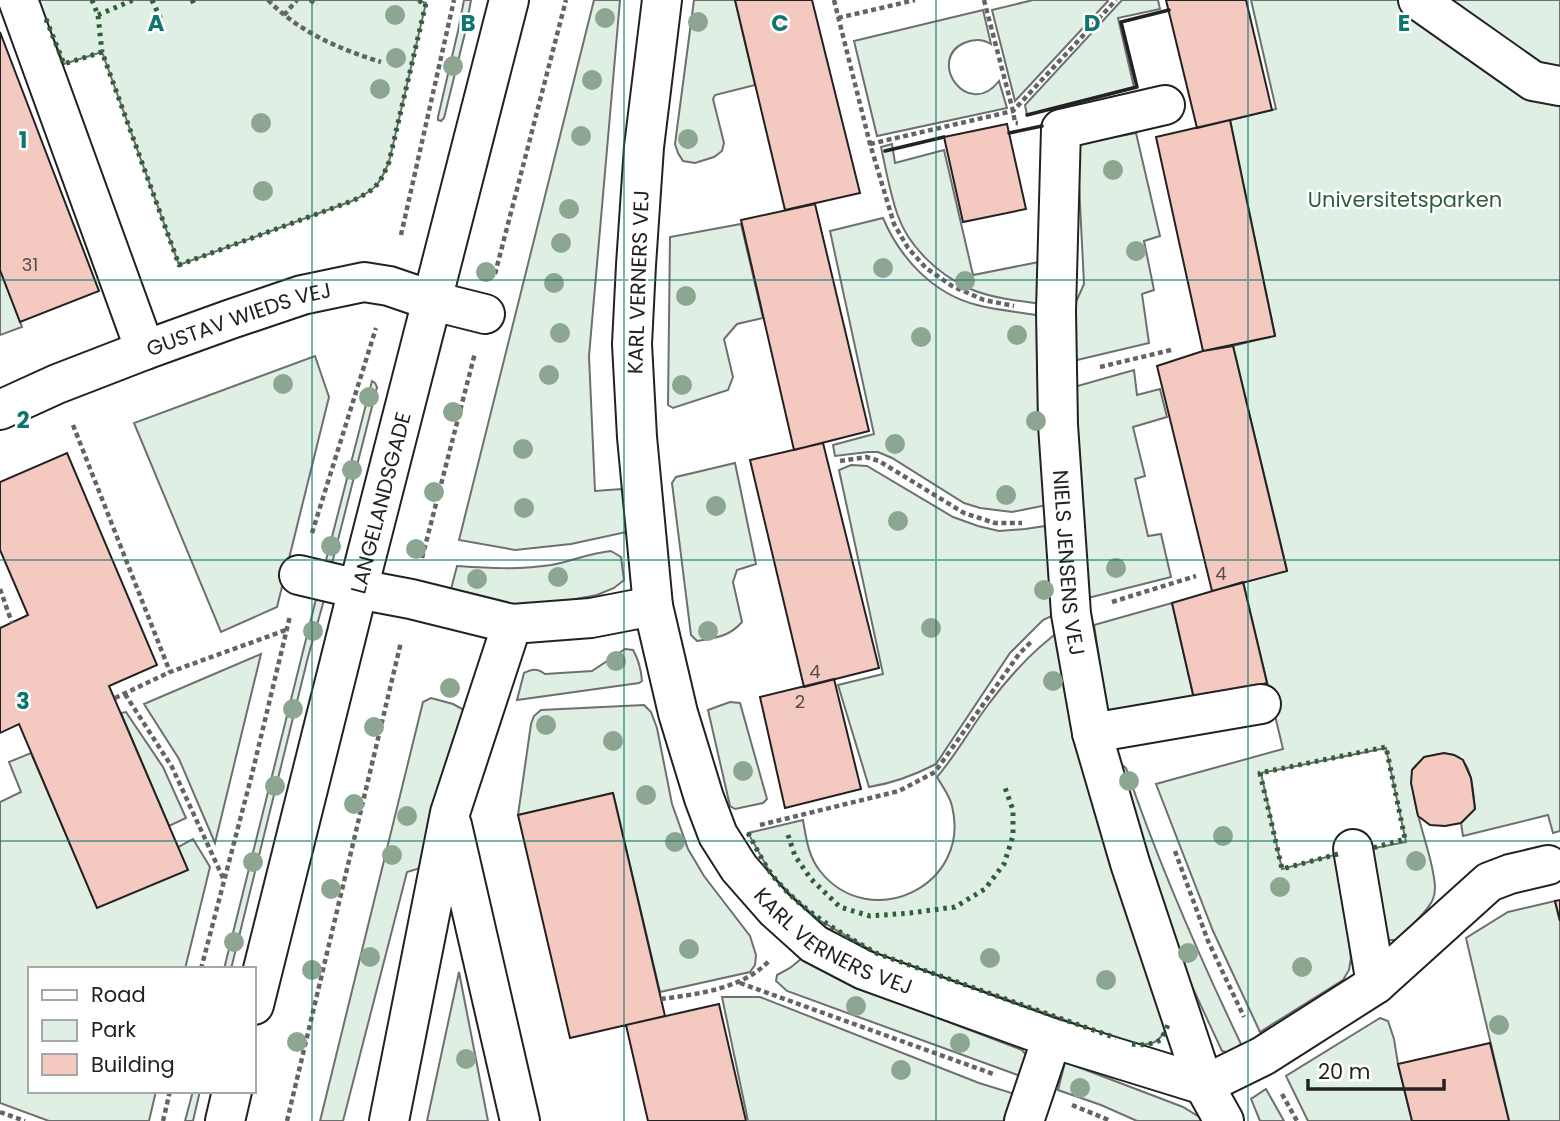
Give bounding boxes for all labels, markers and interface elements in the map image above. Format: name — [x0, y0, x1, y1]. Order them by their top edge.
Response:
text: A — [148, 7, 165, 39]
text: B — [460, 7, 476, 39]
text: C — [771, 7, 789, 39]
text: D — [1084, 7, 1100, 39]
text: E — [1398, 7, 1410, 39]
text: 1 — [19, 124, 27, 156]
park label: Universitetsparken — [1308, 185, 1502, 214]
street label: KARL VERNERS VEJ — [620, 189, 656, 375]
house number: 31 — [22, 252, 38, 277]
street label: GUSTAV WIEDS VEJ — [142, 275, 334, 363]
text: 2 — [16, 404, 30, 436]
street label: LANGELANDSGADE — [343, 409, 417, 597]
street label: NIELS JENSENS VEJ — [1047, 469, 1093, 658]
house number: 4 — [1215, 561, 1227, 586]
house number: 4 — [809, 659, 821, 684]
text: 3 — [16, 685, 30, 717]
house number: 2 — [795, 689, 805, 714]
street label: KARL VERNERS VEJ — [748, 881, 917, 1001]
legend — [28, 967, 256, 1093]
text: Road — [91, 980, 146, 1009]
text: Park — [91, 1015, 136, 1044]
scale bar — [1308, 1048, 1444, 1092]
text: Building — [91, 1050, 175, 1079]
text: 20 m — [1318, 1057, 1371, 1086]

